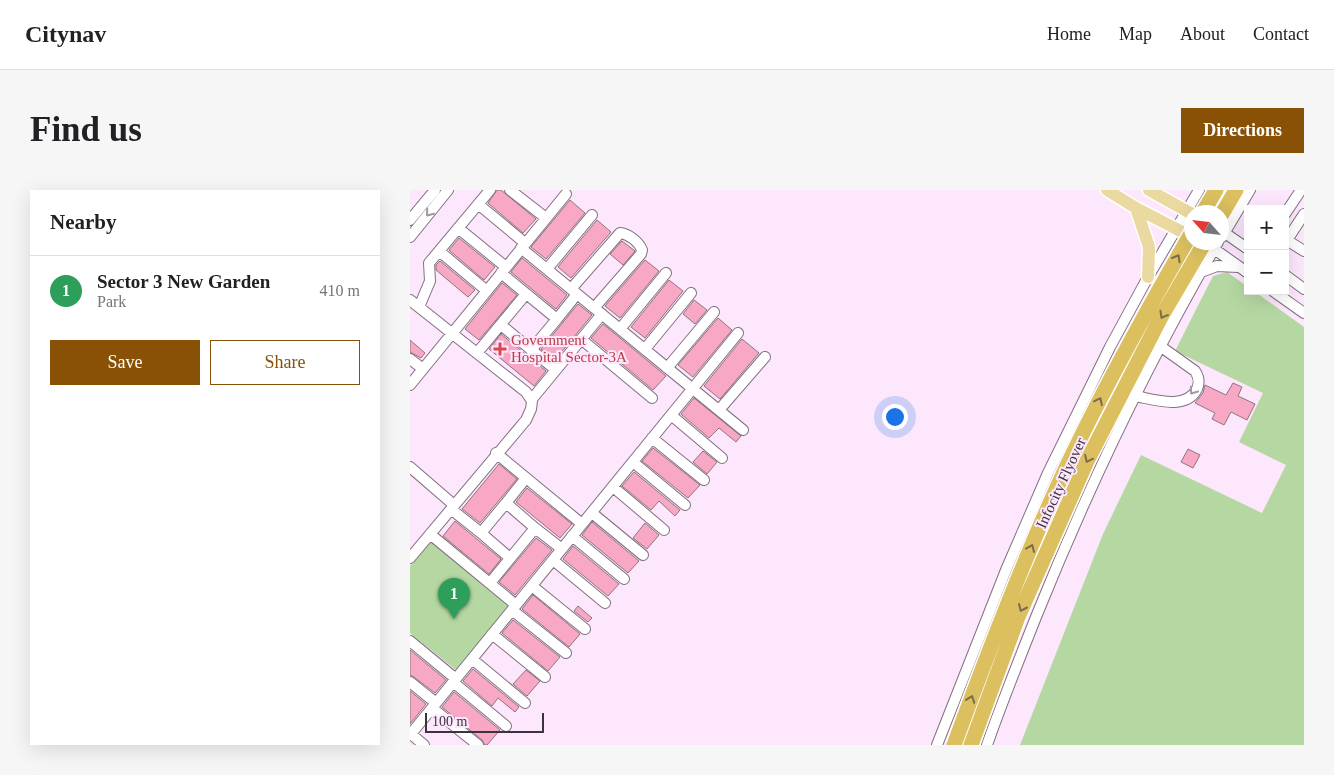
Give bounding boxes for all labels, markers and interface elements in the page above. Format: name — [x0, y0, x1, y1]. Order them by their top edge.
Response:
text: Citynav — [25, 21, 106, 47]
text: Home — [1047, 24, 1091, 44]
text: Map — [1119, 24, 1152, 44]
text: About — [1180, 24, 1225, 44]
text: Contact — [1253, 24, 1309, 44]
button: Directions — [1181, 108, 1304, 153]
text: Find us — [30, 110, 142, 149]
north arrow — [1184, 205, 1229, 250]
map controls — [1244, 205, 1289, 295]
button: + — [1244, 205, 1289, 250]
one-way arrow — [425, 208, 434, 217]
text: Nearby — [50, 210, 117, 234]
button: − — [1244, 250, 1289, 295]
one-way arrow — [1170, 255, 1180, 264]
text: Sector 3 New Garden — [97, 271, 270, 292]
text: 1 — [62, 282, 70, 299]
text: 410 m — [320, 282, 360, 299]
text: Park — [97, 293, 126, 310]
one-way arrow — [1159, 310, 1169, 319]
place label: Government Hospital Sector-3A — [511, 332, 627, 365]
button: Save — [50, 340, 200, 385]
button: Share — [210, 340, 360, 385]
marker: Government Hospital Sector-3A — [493, 342, 507, 356]
one-way arrow — [1190, 385, 1199, 395]
one-way arrow — [1093, 397, 1103, 406]
your location — [882, 404, 908, 430]
street label: Infocity Flyover — [1033, 435, 1089, 531]
one-way arrow — [1084, 454, 1094, 463]
one-way arrow — [1025, 544, 1036, 553]
pin: 1 — [438, 578, 470, 619]
one-way arrow — [1017, 603, 1028, 612]
one-way arrow — [965, 695, 975, 704]
scale bar — [425, 710, 544, 733]
text: 100 m — [432, 714, 467, 729]

